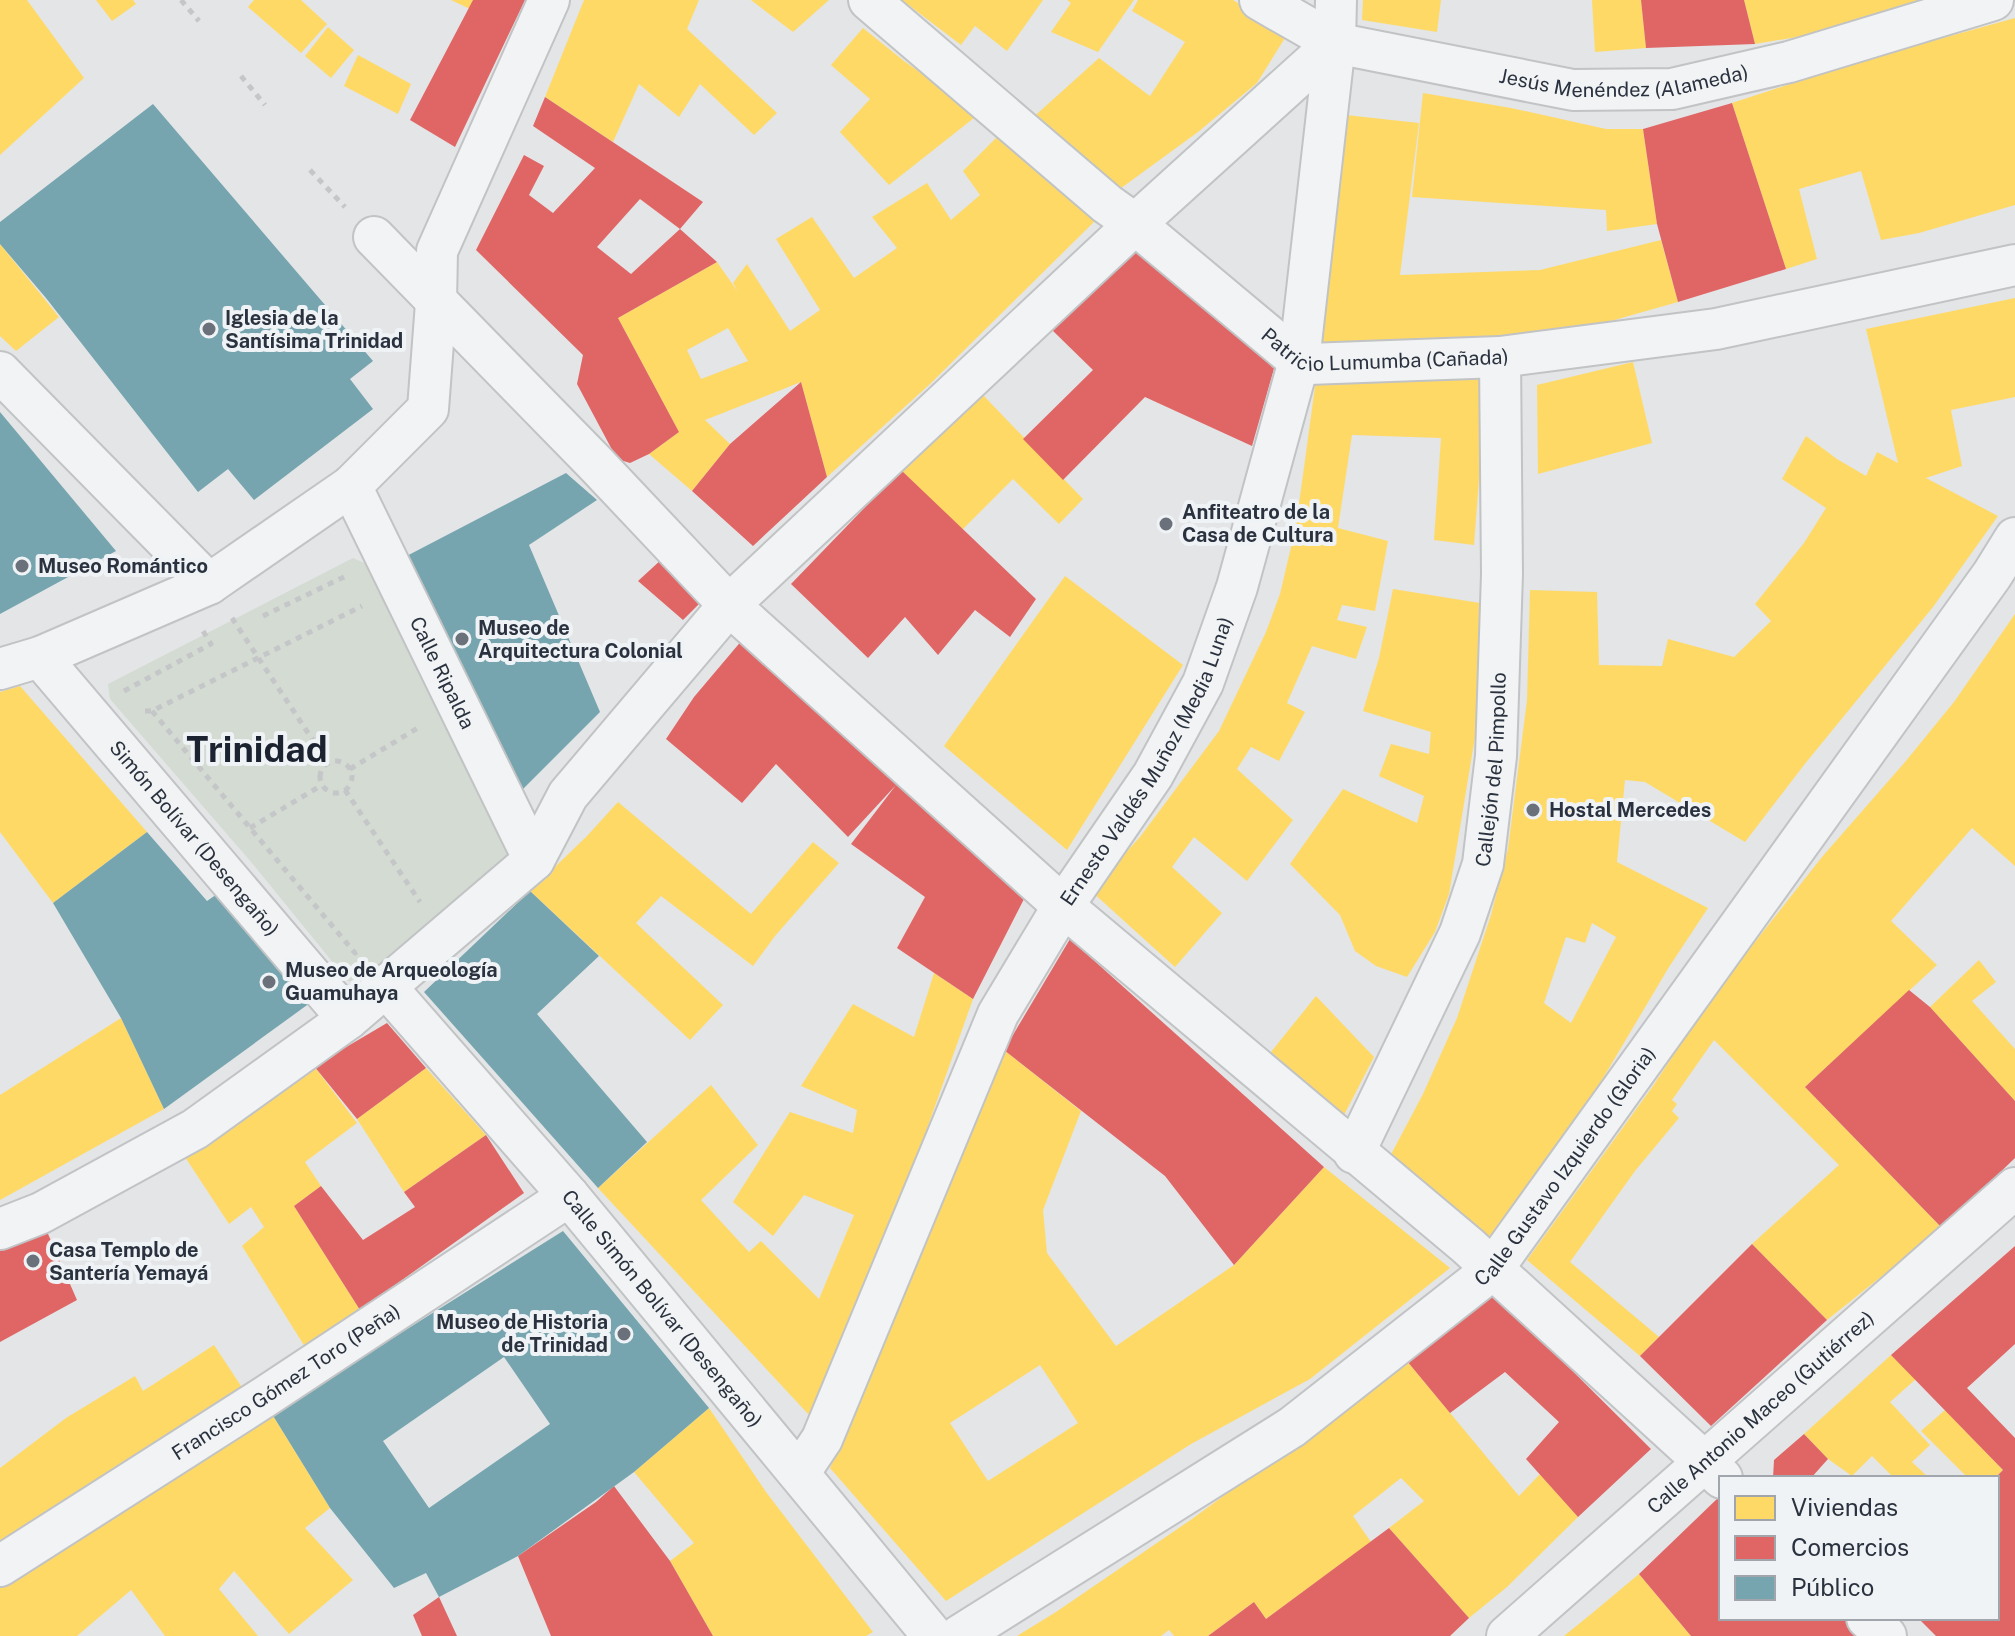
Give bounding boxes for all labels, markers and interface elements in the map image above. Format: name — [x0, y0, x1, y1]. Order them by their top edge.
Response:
street label: Jesús Menéndez (Alameda) — [1497, 60, 1751, 102]
place label: Iglesia de la Santísima Trinidad — [225, 306, 403, 353]
marker: Iglesia de la Santísima Trinidad — [200, 320, 218, 338]
street label: Patricio Lumumba (Cañada) — [1257, 323, 1510, 376]
place label: Anfiteatro de la Casa de Cultura — [1182, 500, 1334, 547]
marker: Anfiteatro de la Casa de Cultura — [1157, 515, 1175, 533]
place label: Museo Romántico — [38, 554, 208, 578]
marker: Museo Romántico — [13, 557, 31, 575]
street label: Calle Ripalda — [405, 613, 480, 733]
street label: Ernesto Valdés Muñoz (Media Luna) — [1055, 613, 1238, 910]
place label: Museo de Arquitectura Colonial — [478, 616, 683, 663]
marker: Museo de Arquitectura Colonial — [453, 630, 471, 648]
street label: Callejón del Pimpollo — [1471, 672, 1511, 868]
district label: Trinidad — [186, 728, 328, 770]
street label: Simón Bolívar (Desengaño) — [104, 736, 284, 941]
place label: Hostal Mercedes — [1549, 798, 1711, 822]
marker: Hostal Mercedes — [1524, 801, 1542, 819]
place label: Museo de Arqueología Guamuhaya — [285, 958, 498, 1005]
marker: Museo de Arqueología Guamuhaya — [260, 973, 278, 991]
street label: Calle Gustavo Izquierdo (Gloria) — [1470, 1042, 1661, 1291]
street label: Calle Simón Bolívar (Desengaño) — [557, 1185, 767, 1432]
place label: Casa Templo de Santería Yemayá — [49, 1238, 208, 1285]
marker: Casa Templo de Santería Yemayá — [24, 1252, 42, 1270]
street label: Francisco Gómez Toro (Peña) — [167, 1299, 405, 1465]
street label: Calle Antonio Maceo (Gutiérrez) — [1642, 1306, 1879, 1519]
place label: Museo de Historia de Trinidad — [436, 1310, 608, 1357]
marker: Museo de Historia de Trinidad — [615, 1325, 633, 1343]
legend — [1719, 1476, 1999, 1620]
text: Viviendas — [1791, 1493, 1898, 1521]
text: Comercios — [1791, 1533, 1909, 1561]
text: Público — [1791, 1573, 1874, 1601]

